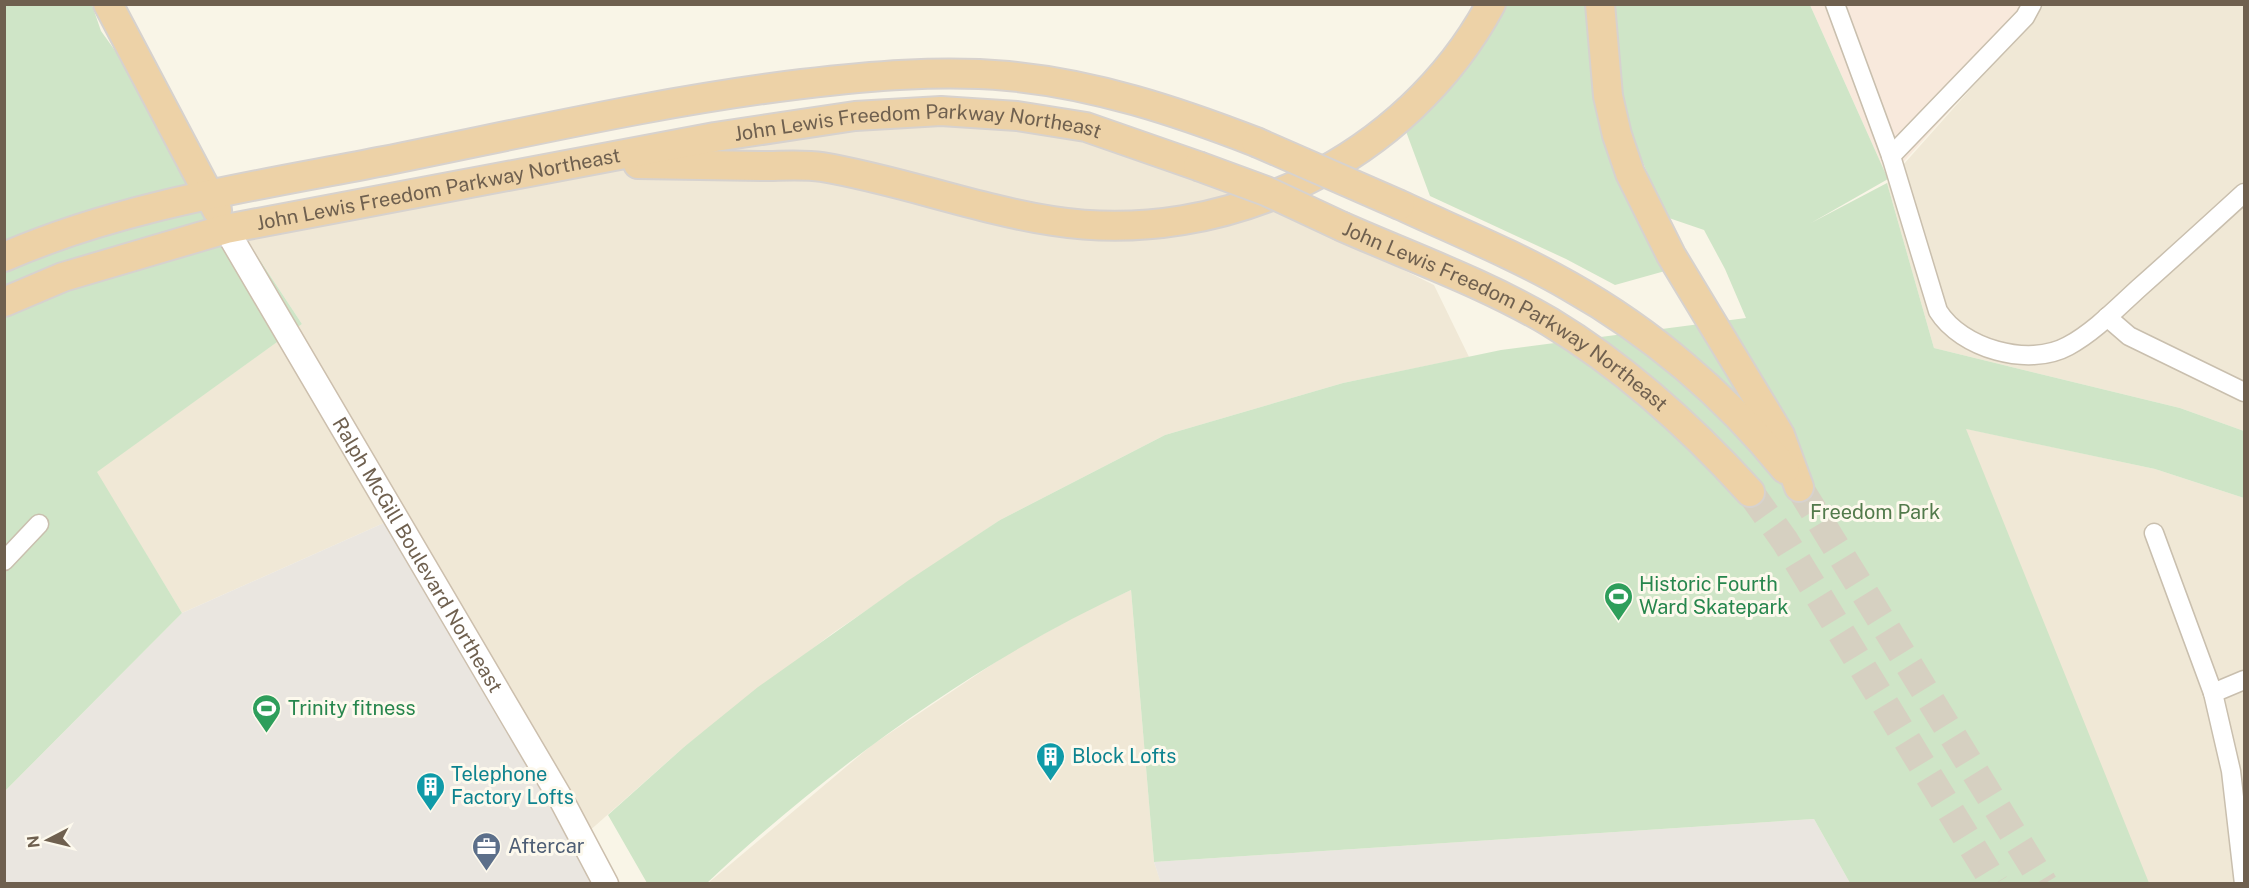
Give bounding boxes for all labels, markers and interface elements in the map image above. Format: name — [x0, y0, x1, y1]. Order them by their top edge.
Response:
street label: John Lewis Freedom Parkway Northeast — [732, 99, 1105, 146]
street label: John Lewis Freedom Parkway Northeast — [254, 143, 622, 235]
street label: John Lewis Freedom Parkway Northeast — [1339, 216, 1673, 416]
street label: Ralph McGill Boulevard Northeast — [327, 413, 508, 697]
park label: Freedom Park — [1810, 500, 1940, 524]
place label: Historic Fourth Ward Skatepark — [1639, 572, 1788, 619]
sports icon: Historic Fourth Ward Skatepark — [1602, 580, 1634, 622]
sports icon: Trinity fitness — [251, 692, 283, 734]
place label: Trinity fitness — [288, 696, 416, 720]
building icon: Block Lofts — [1035, 740, 1067, 782]
place label: Block Lofts — [1072, 744, 1176, 768]
place label: Telephone Factory Lofts — [451, 762, 574, 809]
building icon: Telephone Factory Lofts — [414, 770, 446, 812]
north arrow — [18, 810, 78, 870]
office icon: Aftercar — [471, 830, 503, 872]
text: N — [23, 834, 44, 849]
place label: Aftercar — [508, 834, 585, 858]

